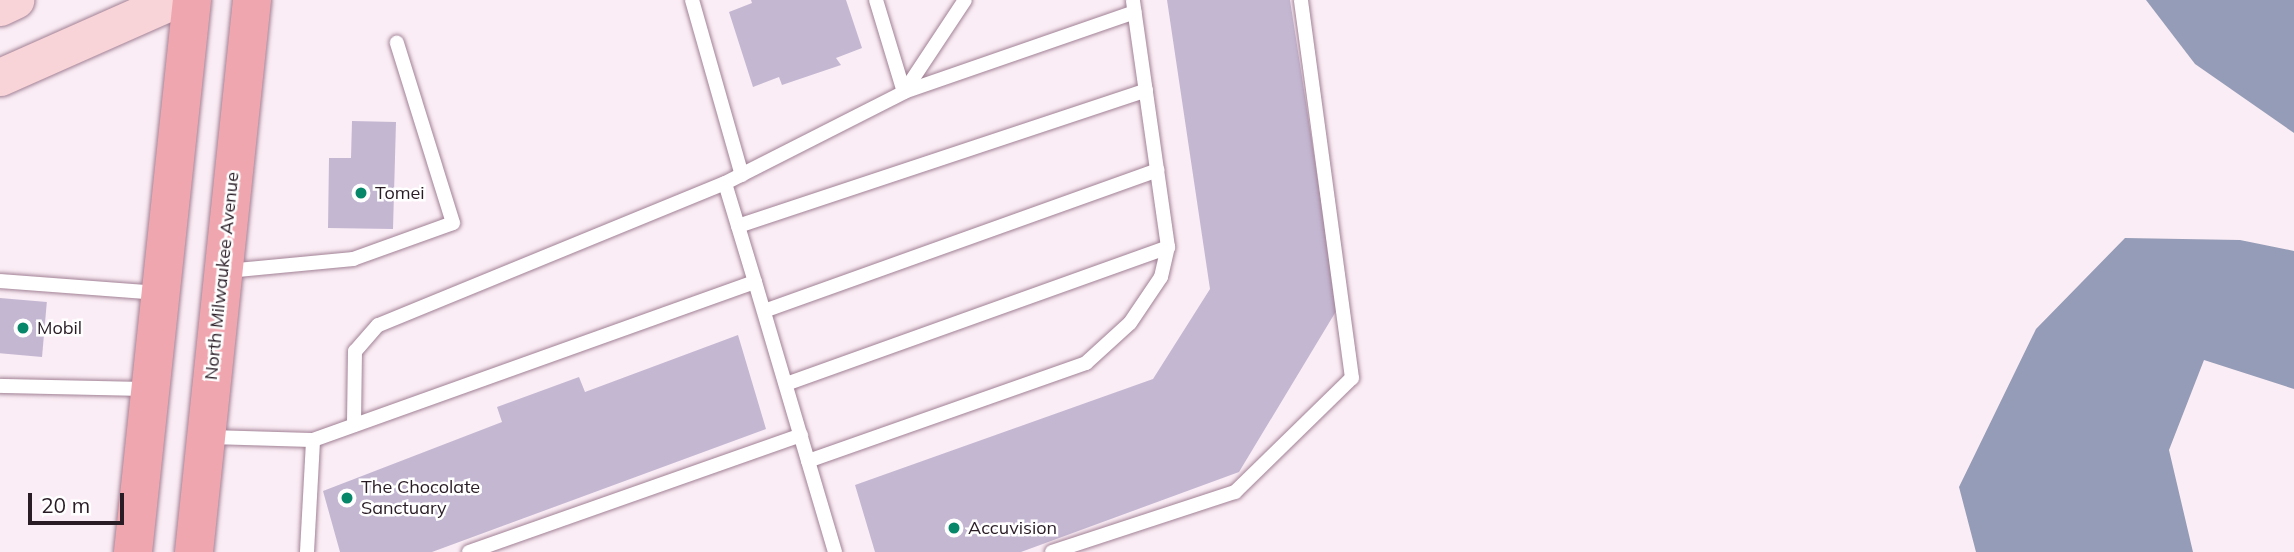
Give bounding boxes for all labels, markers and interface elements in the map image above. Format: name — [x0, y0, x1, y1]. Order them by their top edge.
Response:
street label: North Milwaukee Avenue — [200, 171, 244, 381]
place label: Tomei — [375, 182, 425, 204]
marker: Tomei — [353, 185, 369, 201]
place label: Mobil — [37, 317, 82, 339]
marker: Mobil — [15, 320, 31, 336]
place label: The Chocolate Sanctuary — [361, 477, 480, 520]
scale bar — [32, 478, 128, 522]
marker: The Chocolate Sanctuary — [339, 490, 355, 506]
text: 20 m — [41, 492, 90, 518]
place label: Accuvision — [968, 517, 1057, 539]
marker: Accuvision — [946, 520, 962, 536]

